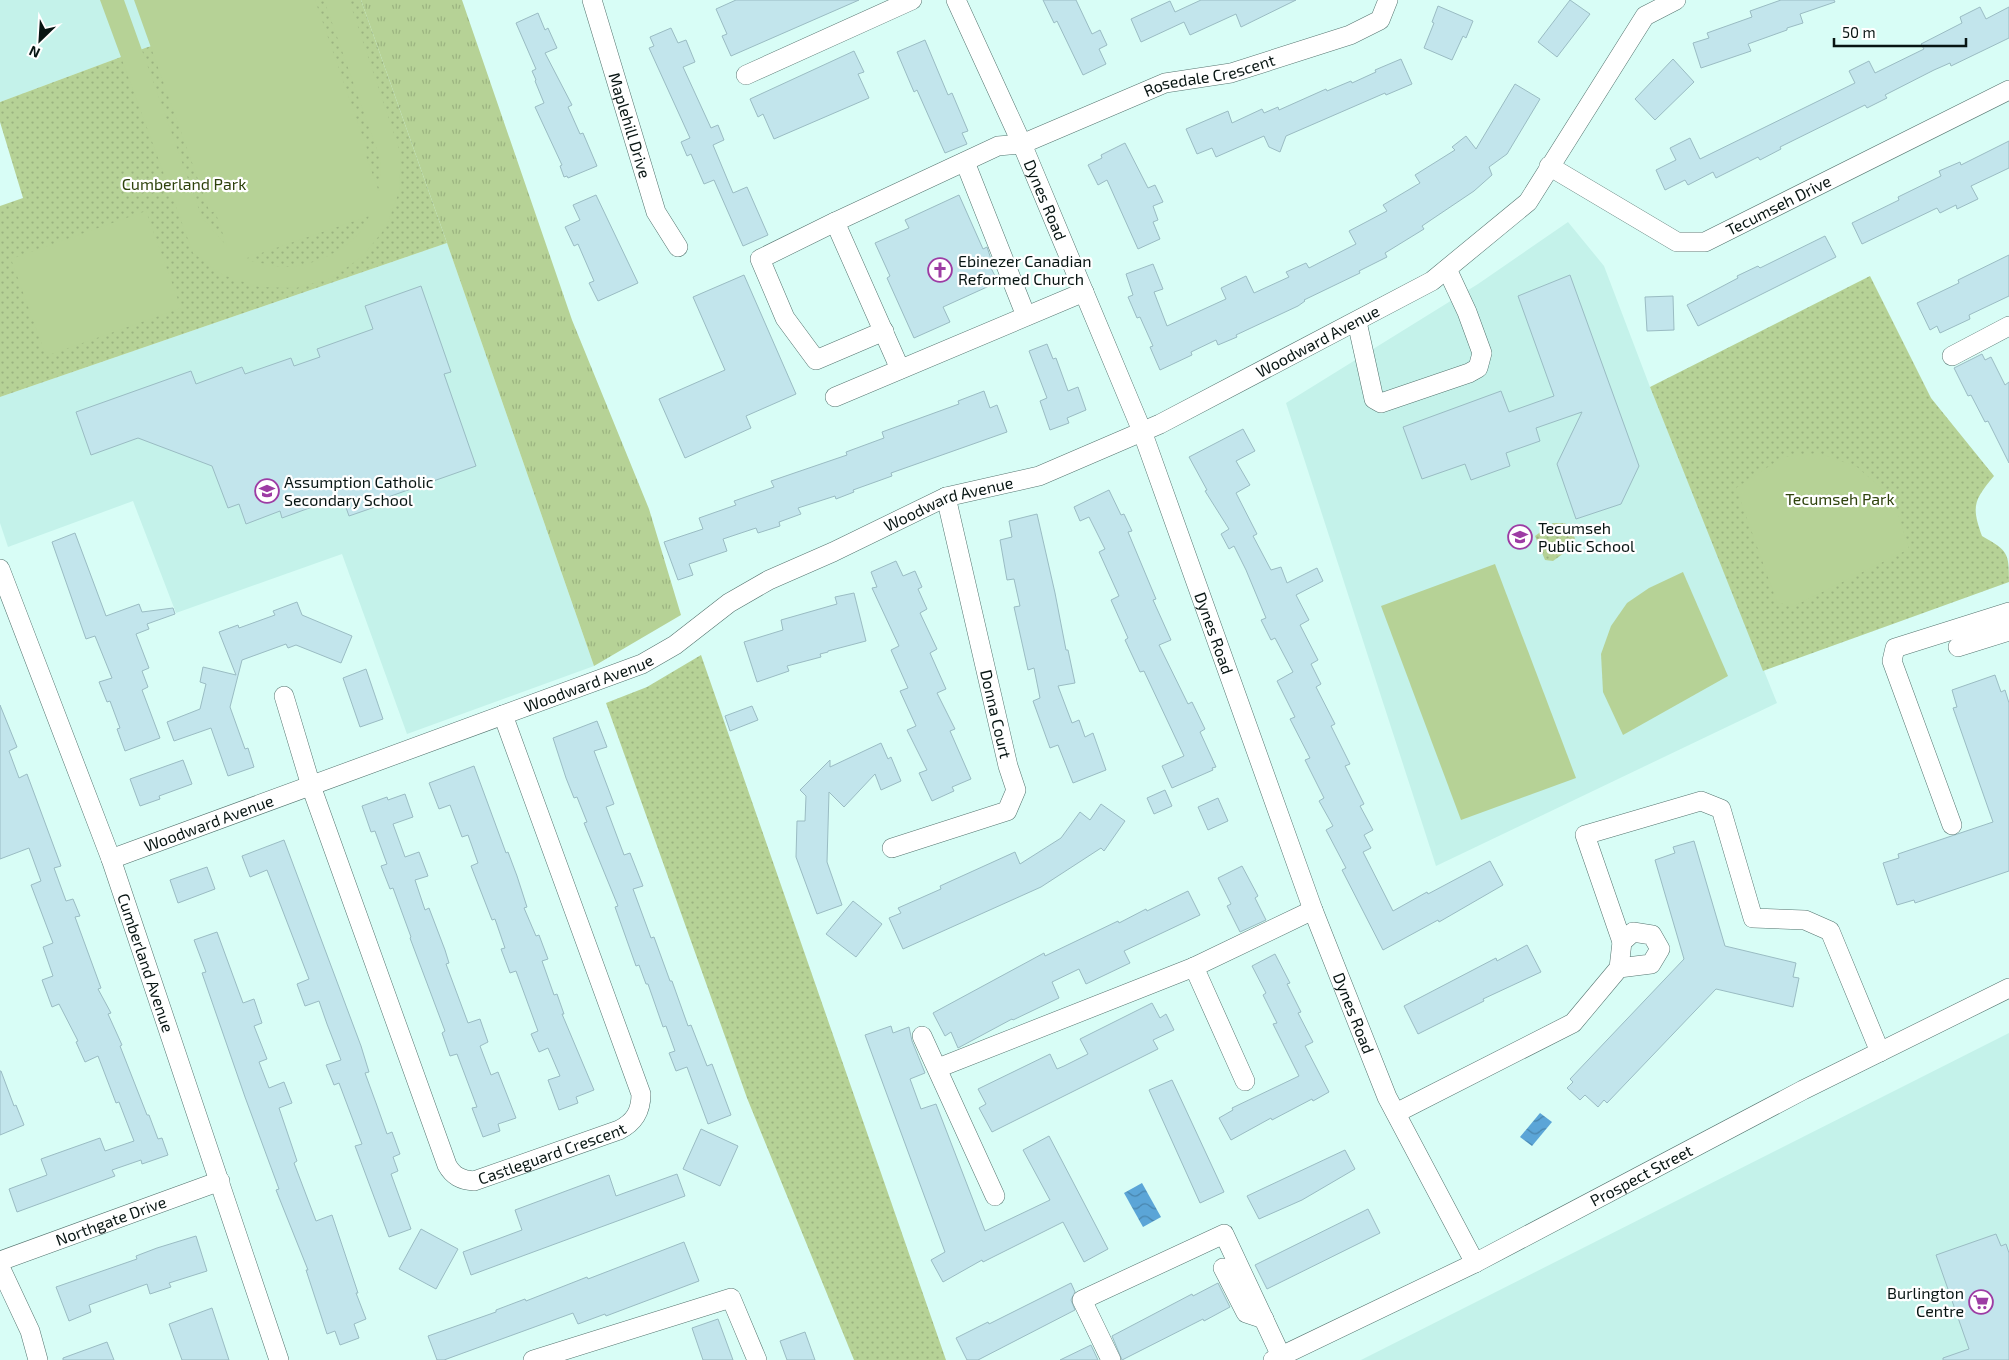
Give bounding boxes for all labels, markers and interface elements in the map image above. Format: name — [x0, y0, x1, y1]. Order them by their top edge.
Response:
north arrow — [15, 15, 65, 65]
scale bar — [1834, 15, 1966, 47]
text: 50 m — [1842, 23, 1876, 41]
text: N — [26, 42, 42, 62]
street label: Rosedale Crescent — [1141, 50, 1277, 100]
street label: Maplehill Drive — [605, 70, 655, 180]
street label: Dynes Road — [1021, 157, 1071, 243]
street label: Tecumseh Drive — [1723, 171, 1834, 239]
park label: Cumberland Park — [122, 174, 246, 193]
place label: Ebinezer Canadian Reformed Church — [958, 251, 1092, 288]
church icon: Ebinezer Canadian Reformed Church — [927, 257, 953, 283]
street label: Woodward Avenue — [1253, 301, 1382, 381]
place label: Assumption Catholic Secondary School — [284, 472, 434, 509]
street label: Woodward Avenue — [880, 472, 1015, 535]
school or university icon: Assumption Catholic Secondary School — [254, 478, 280, 504]
park label: Tecumseh Park — [1785, 489, 1895, 508]
place label: Tecumseh Public School — [1538, 518, 1635, 555]
school or university icon: Tecumseh Public School — [1507, 524, 1533, 550]
street label: Dynes Road — [1191, 589, 1238, 676]
street label: Woodward Avenue — [521, 650, 657, 716]
street label: Donna Court — [977, 668, 1016, 760]
street label: Woodward Avenue — [141, 790, 276, 855]
street label: Cumberland Avenue — [114, 891, 178, 1035]
street label: Dynes Road — [1330, 970, 1379, 1056]
street label: Castleguard Crescent — [475, 1118, 629, 1188]
street label: Prospect Street — [1587, 1140, 1695, 1210]
street label: Northgate Drive — [53, 1191, 169, 1249]
place label: Burlington Centre — [1887, 1283, 1964, 1320]
supermarket icon: Burlington Centre — [1968, 1289, 1994, 1315]

